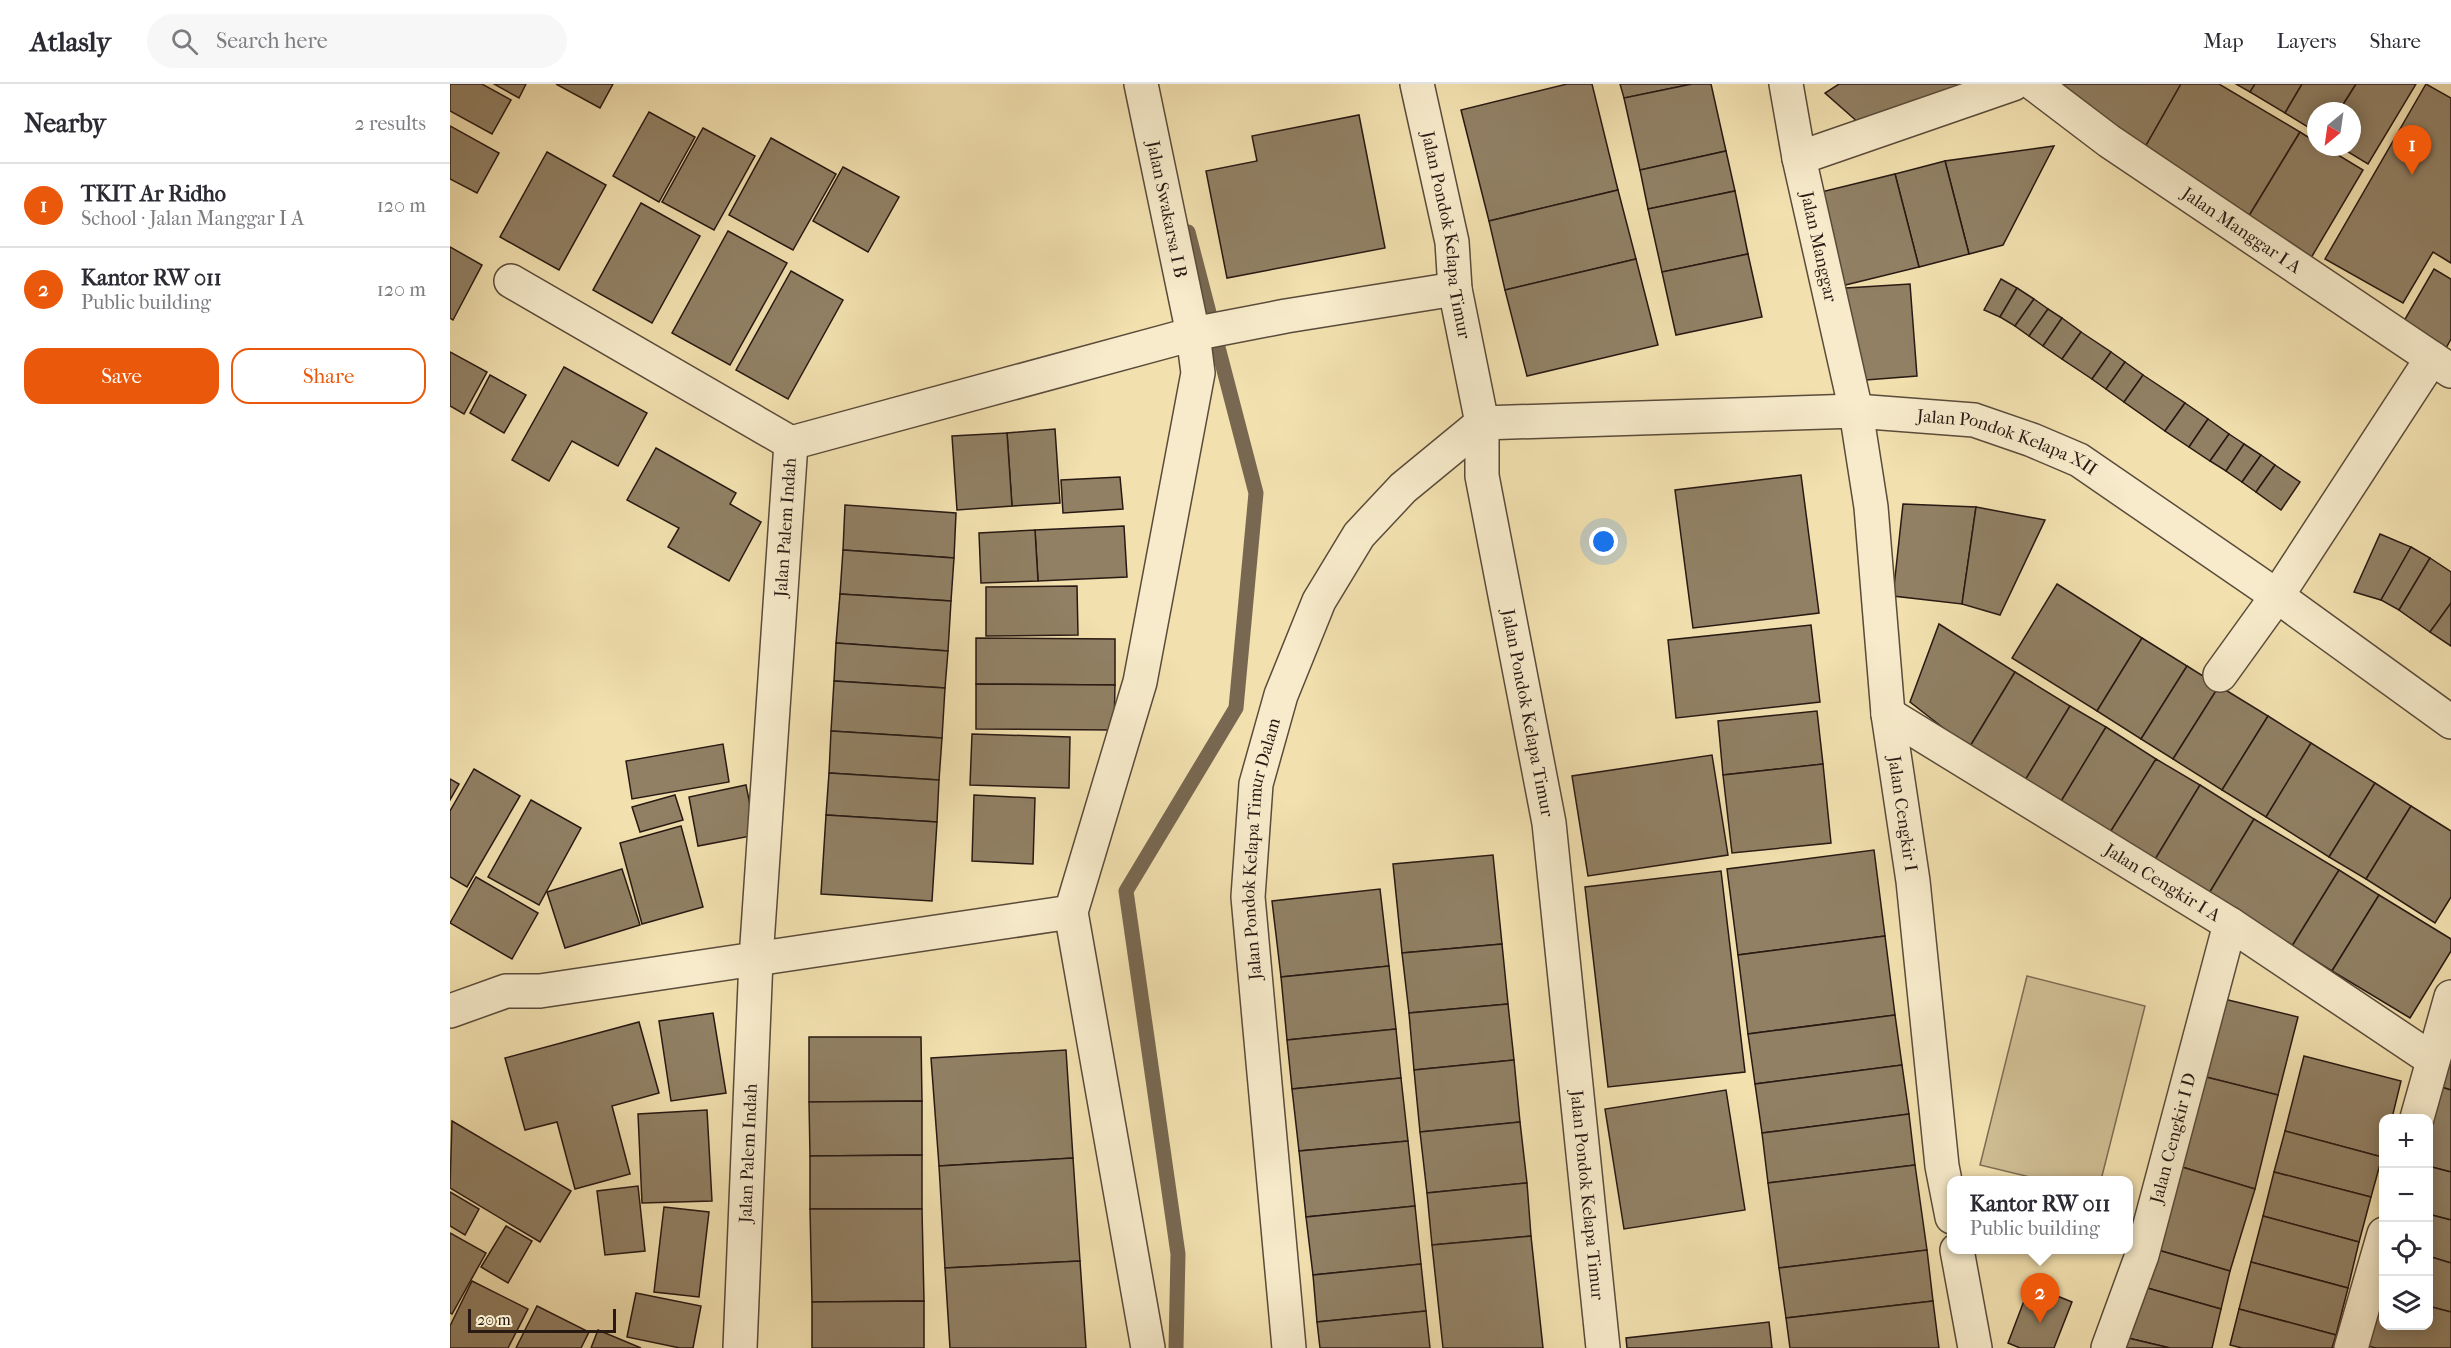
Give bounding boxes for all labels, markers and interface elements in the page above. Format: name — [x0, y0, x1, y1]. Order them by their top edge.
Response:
search box — [147, 14, 567, 68]
text: Atlasly — [30, 25, 111, 58]
icon: search — [168, 25, 201, 58]
text: Search here — [216, 28, 328, 54]
text: Map — [2203, 29, 2244, 53]
text: Layers — [2277, 29, 2336, 53]
text: Share — [2369, 29, 2421, 53]
north arrow — [2307, 102, 2361, 156]
text: Nearby — [24, 108, 106, 139]
text: 2 results — [355, 112, 426, 135]
pin: 1 — [2392, 126, 2432, 175]
street label: Jalan Pondok Kelapa Timur — [1417, 127, 1475, 341]
street label: Jalan Swakarsa I B — [1142, 137, 1192, 280]
text: TKIT Ar Ridho — [81, 181, 226, 207]
street label: Jalan Manggar I A — [2176, 181, 2306, 278]
street label: Jalan Manggar — [1796, 187, 1842, 304]
text: 1 — [40, 194, 47, 217]
text: 120 m — [377, 194, 426, 217]
text: School · Jalan Manggar I A — [81, 207, 304, 230]
text: Kantor RW 011 — [81, 265, 222, 291]
text: 2 — [38, 278, 49, 301]
text: 120 m — [377, 278, 426, 301]
text: Public building — [81, 291, 211, 314]
button: Save — [24, 348, 219, 404]
button: Share — [231, 348, 426, 404]
street label: Jalan Pondok Kelapa XII — [1914, 405, 2101, 480]
street label: Jalan Palem Indah — [770, 457, 800, 600]
your location — [1589, 527, 1618, 556]
street label: Jalan Pondok Kelapa Timur — [1497, 606, 1558, 819]
street label: Jalan Pondok Kelapa Timur Dalam — [1237, 715, 1285, 983]
street label: Jalan Cengkir I — [1884, 752, 1922, 873]
street label: Jalan Cengkir I A — [2099, 838, 2224, 926]
street label: Jalan Cengkir I D — [2145, 1071, 2200, 1208]
street label: Jalan Palem Indah — [735, 1083, 761, 1225]
street label: Jalan Pondok Kelapa Timur — [1566, 1087, 1609, 1301]
map controls — [2379, 1114, 2433, 1330]
button: + — [2379, 1114, 2433, 1168]
button: − — [2379, 1168, 2433, 1222]
popup — [1947, 1176, 2133, 1254]
text: Kantor RW 011 — [1970, 1191, 2110, 1217]
text: Public building — [1970, 1217, 2100, 1240]
button: locate — [2379, 1222, 2433, 1276]
pin: 2 — [2020, 1274, 2060, 1323]
button: layers — [2379, 1276, 2433, 1330]
scale bar — [468, 1306, 616, 1334]
text: 20 m — [477, 1310, 511, 1329]

